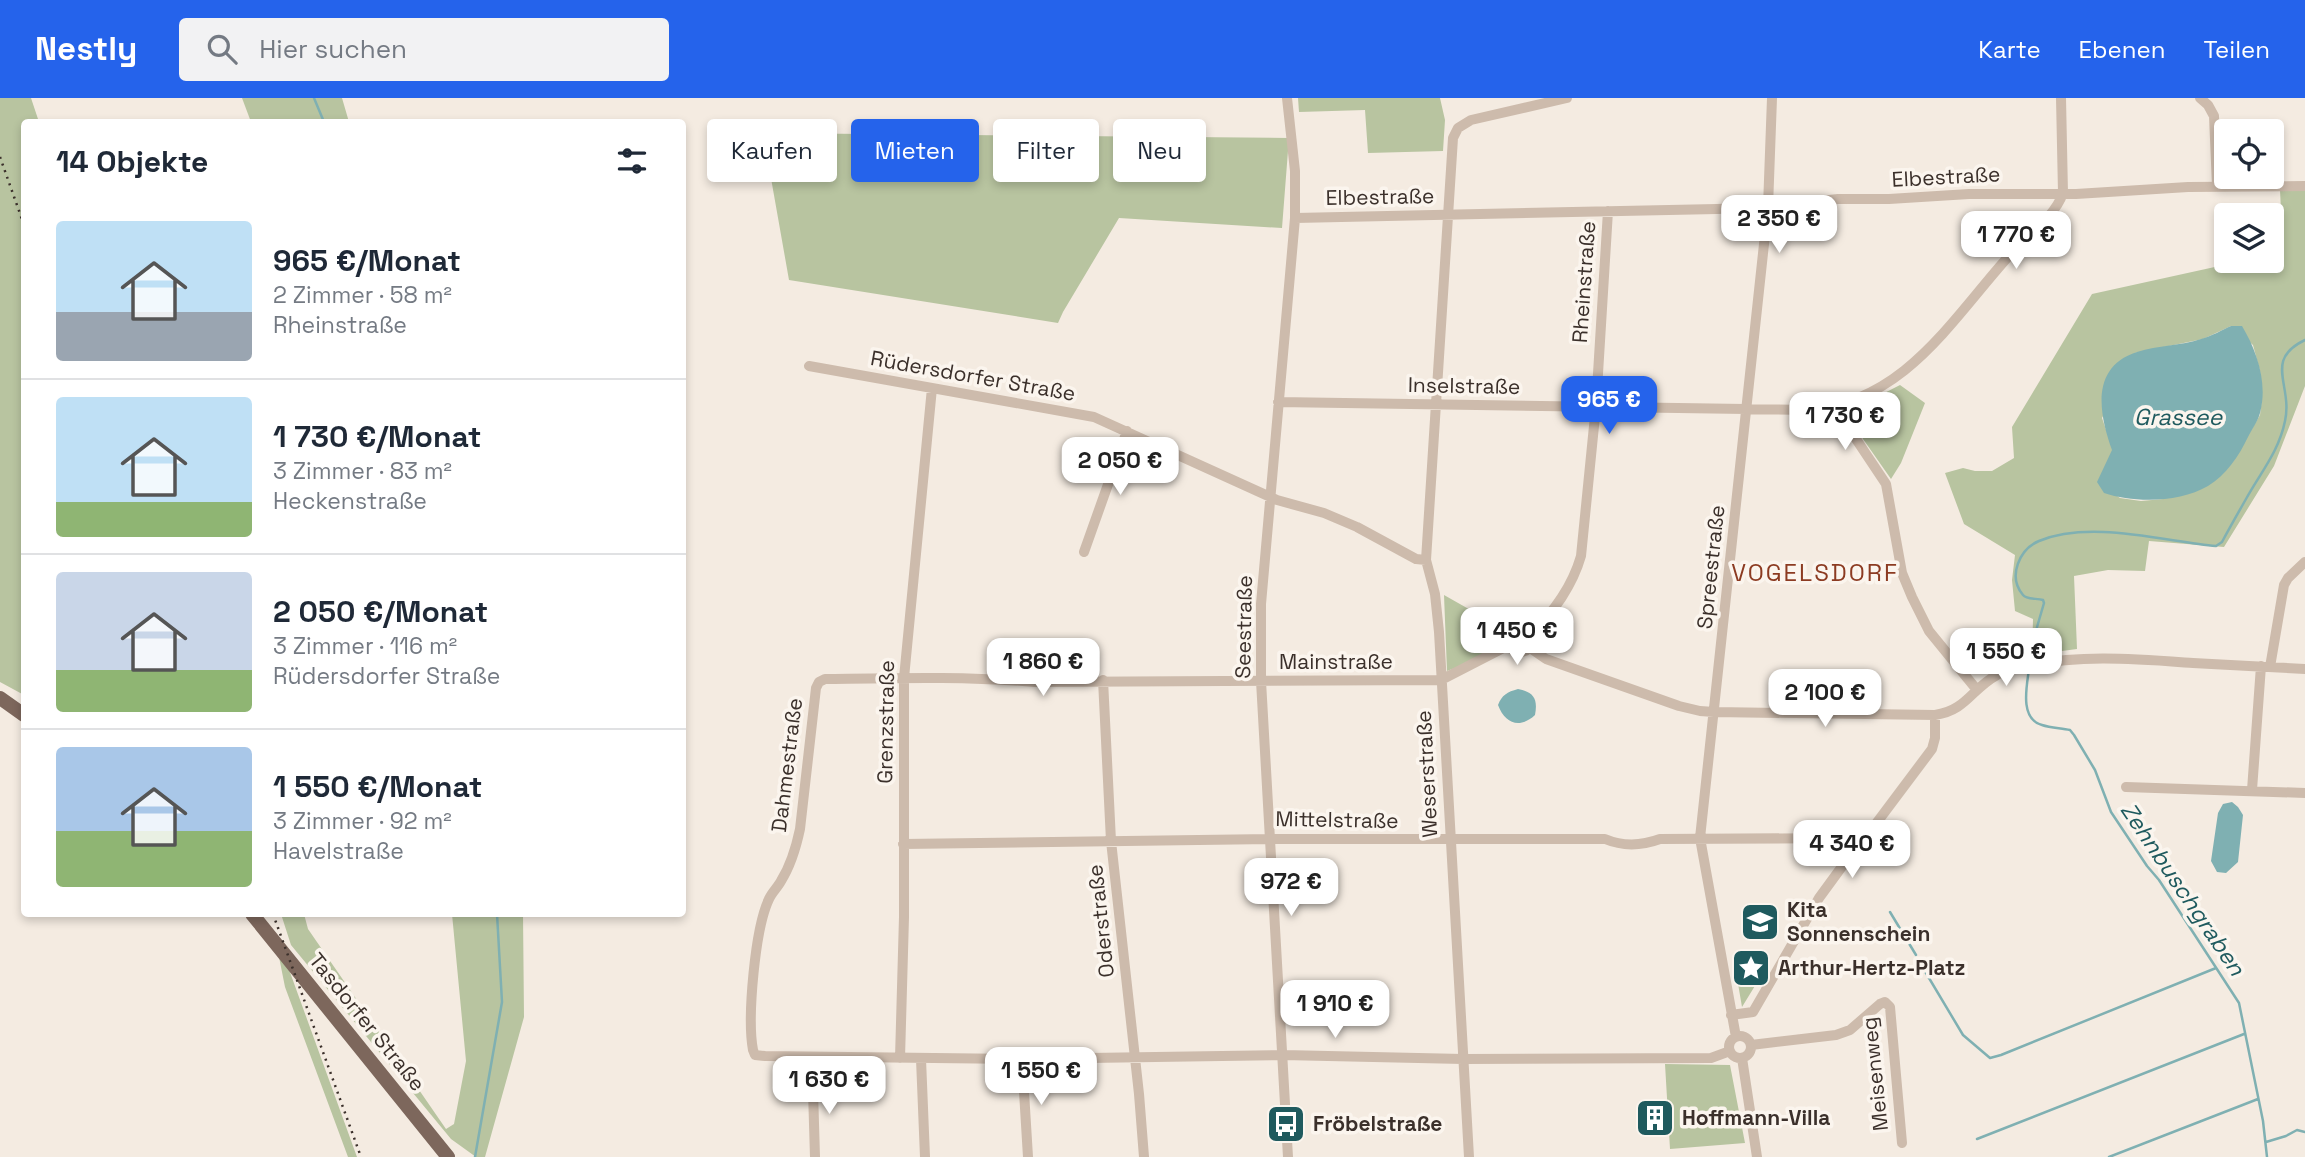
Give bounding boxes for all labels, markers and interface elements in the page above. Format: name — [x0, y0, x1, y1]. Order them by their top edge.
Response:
search box — [179, 18, 669, 81]
text: Nestly — [35, 28, 137, 70]
icon: search — [203, 30, 241, 68]
text: Hier suchen — [259, 32, 407, 66]
text: Karte — [1978, 34, 2041, 65]
text: Ebenen — [2079, 34, 2165, 65]
text: Teilen — [2203, 34, 2270, 65]
chip: Kaufen — [707, 119, 837, 182]
chip: Mieten — [851, 119, 979, 182]
chip: Filter — [993, 119, 1099, 182]
chip: Neu — [1113, 119, 1206, 182]
map controls — [2214, 119, 2284, 273]
button: locate — [2214, 119, 2284, 189]
text: 14 Objekte — [56, 142, 208, 181]
icon: filters — [613, 142, 651, 180]
street label: Elbestraße — [1891, 160, 2001, 193]
street label: Elbestraße — [1325, 182, 1435, 211]
pin: 2 350 € — [1714, 195, 1844, 255]
text: 2 350 € — [1737, 203, 1821, 233]
button: layers — [2214, 203, 2284, 273]
pin: 1 770 € — [1951, 212, 2081, 271]
text: 1 770 € — [1977, 219, 2055, 249]
street label: Rheinstraße — [1566, 220, 1601, 344]
text: 965 €/Monat — [273, 241, 461, 280]
icon: home — [112, 249, 196, 333]
text: 2 Zimmer · 58 m² — [273, 280, 452, 310]
text: Rheinstraße — [273, 310, 407, 340]
street label: Rüdersdorfer Straße — [869, 344, 1078, 407]
street label: Inselstraße — [1408, 371, 1520, 400]
pin: 965 € — [1560, 376, 1658, 436]
text: 965 € — [1577, 384, 1641, 414]
pin: 1 730 € — [1780, 392, 1910, 452]
text: 1 730 € — [1805, 400, 1885, 430]
water label: Grassee — [2134, 402, 2223, 432]
text: 1 730 €/Monat — [273, 417, 481, 456]
icon: home — [112, 425, 196, 509]
pin: 2 050 € — [1055, 438, 1185, 497]
text: 2 050 € — [1078, 445, 1162, 475]
text: 3 Zimmer · 83 m² — [273, 456, 452, 486]
text: Heckenstraße — [273, 486, 427, 516]
street label: Spreestraße — [1691, 504, 1730, 630]
district label: VOGELSDORF — [1731, 557, 1899, 588]
street label: Seestraße — [1229, 575, 1258, 679]
text: 2 050 €/Monat — [273, 592, 488, 631]
icon: home — [112, 600, 196, 684]
pin: 1 450 € — [1452, 608, 1582, 667]
text: 1 450 € — [1476, 615, 1558, 645]
pin: 1 550 € — [1941, 628, 2071, 688]
text: 3 Zimmer · 116 m² — [273, 631, 457, 661]
text: 1 550 € — [1966, 636, 2046, 666]
pin: 1 860 € — [978, 638, 1108, 698]
text: 1 860 € — [1003, 646, 1083, 676]
street label: Mainstraße — [1279, 648, 1393, 675]
street label: Grenzstraße — [871, 660, 900, 784]
text: Rüdersdorfer Straße — [273, 661, 500, 691]
pin: 2 100 € — [1760, 670, 1890, 729]
text: 2 100 € — [1784, 677, 1866, 707]
street label: Dahmestraße — [765, 696, 808, 834]
street label: Weserstraße — [1410, 710, 1443, 838]
text: 1 550 €/Monat — [273, 767, 482, 806]
icon: home — [112, 775, 196, 859]
water label: Zehnbuschgraben — [2114, 797, 2253, 982]
street label: Mittelstraße — [1275, 805, 1399, 834]
text: 3 Zimmer · 92 m² — [273, 806, 452, 836]
pin: 4 340 € — [1787, 820, 1917, 880]
text: 4 340 € — [1809, 828, 1895, 858]
text: Havelstraße — [273, 836, 404, 866]
pin: 972 € — [1242, 858, 1340, 918]
street label: Oderstraße — [1081, 863, 1120, 979]
text: 972 € — [1260, 866, 1322, 896]
place label: Kita Sonnenschein — [1787, 896, 1930, 947]
school or university icon: Kita Sonnenschein — [1739, 901, 1781, 943]
street label: Tasdorfer Straße — [303, 947, 431, 1096]
place icon: Arthur-Hertz-Platz — [1730, 947, 1772, 989]
place label: Arthur-Hertz-Platz — [1778, 954, 1965, 981]
pin: 1 910 € — [1270, 981, 1400, 1040]
text: 1 910 € — [1296, 988, 1374, 1018]
street label: Meisenweg — [1855, 1016, 1894, 1132]
pin: 1 550 € — [976, 1048, 1106, 1107]
text: 1 550 € — [1001, 1055, 1081, 1085]
pin: 1 630 € — [764, 1056, 894, 1116]
text: 1 630 € — [789, 1064, 869, 1094]
building icon: Hoffmann-Villa — [1634, 1097, 1676, 1139]
bus stop icon: Fröbelstraße — [1265, 1103, 1307, 1145]
place label: Hoffmann-Villa — [1682, 1104, 1830, 1131]
place label: Fröbelstraße — [1313, 1110, 1442, 1137]

